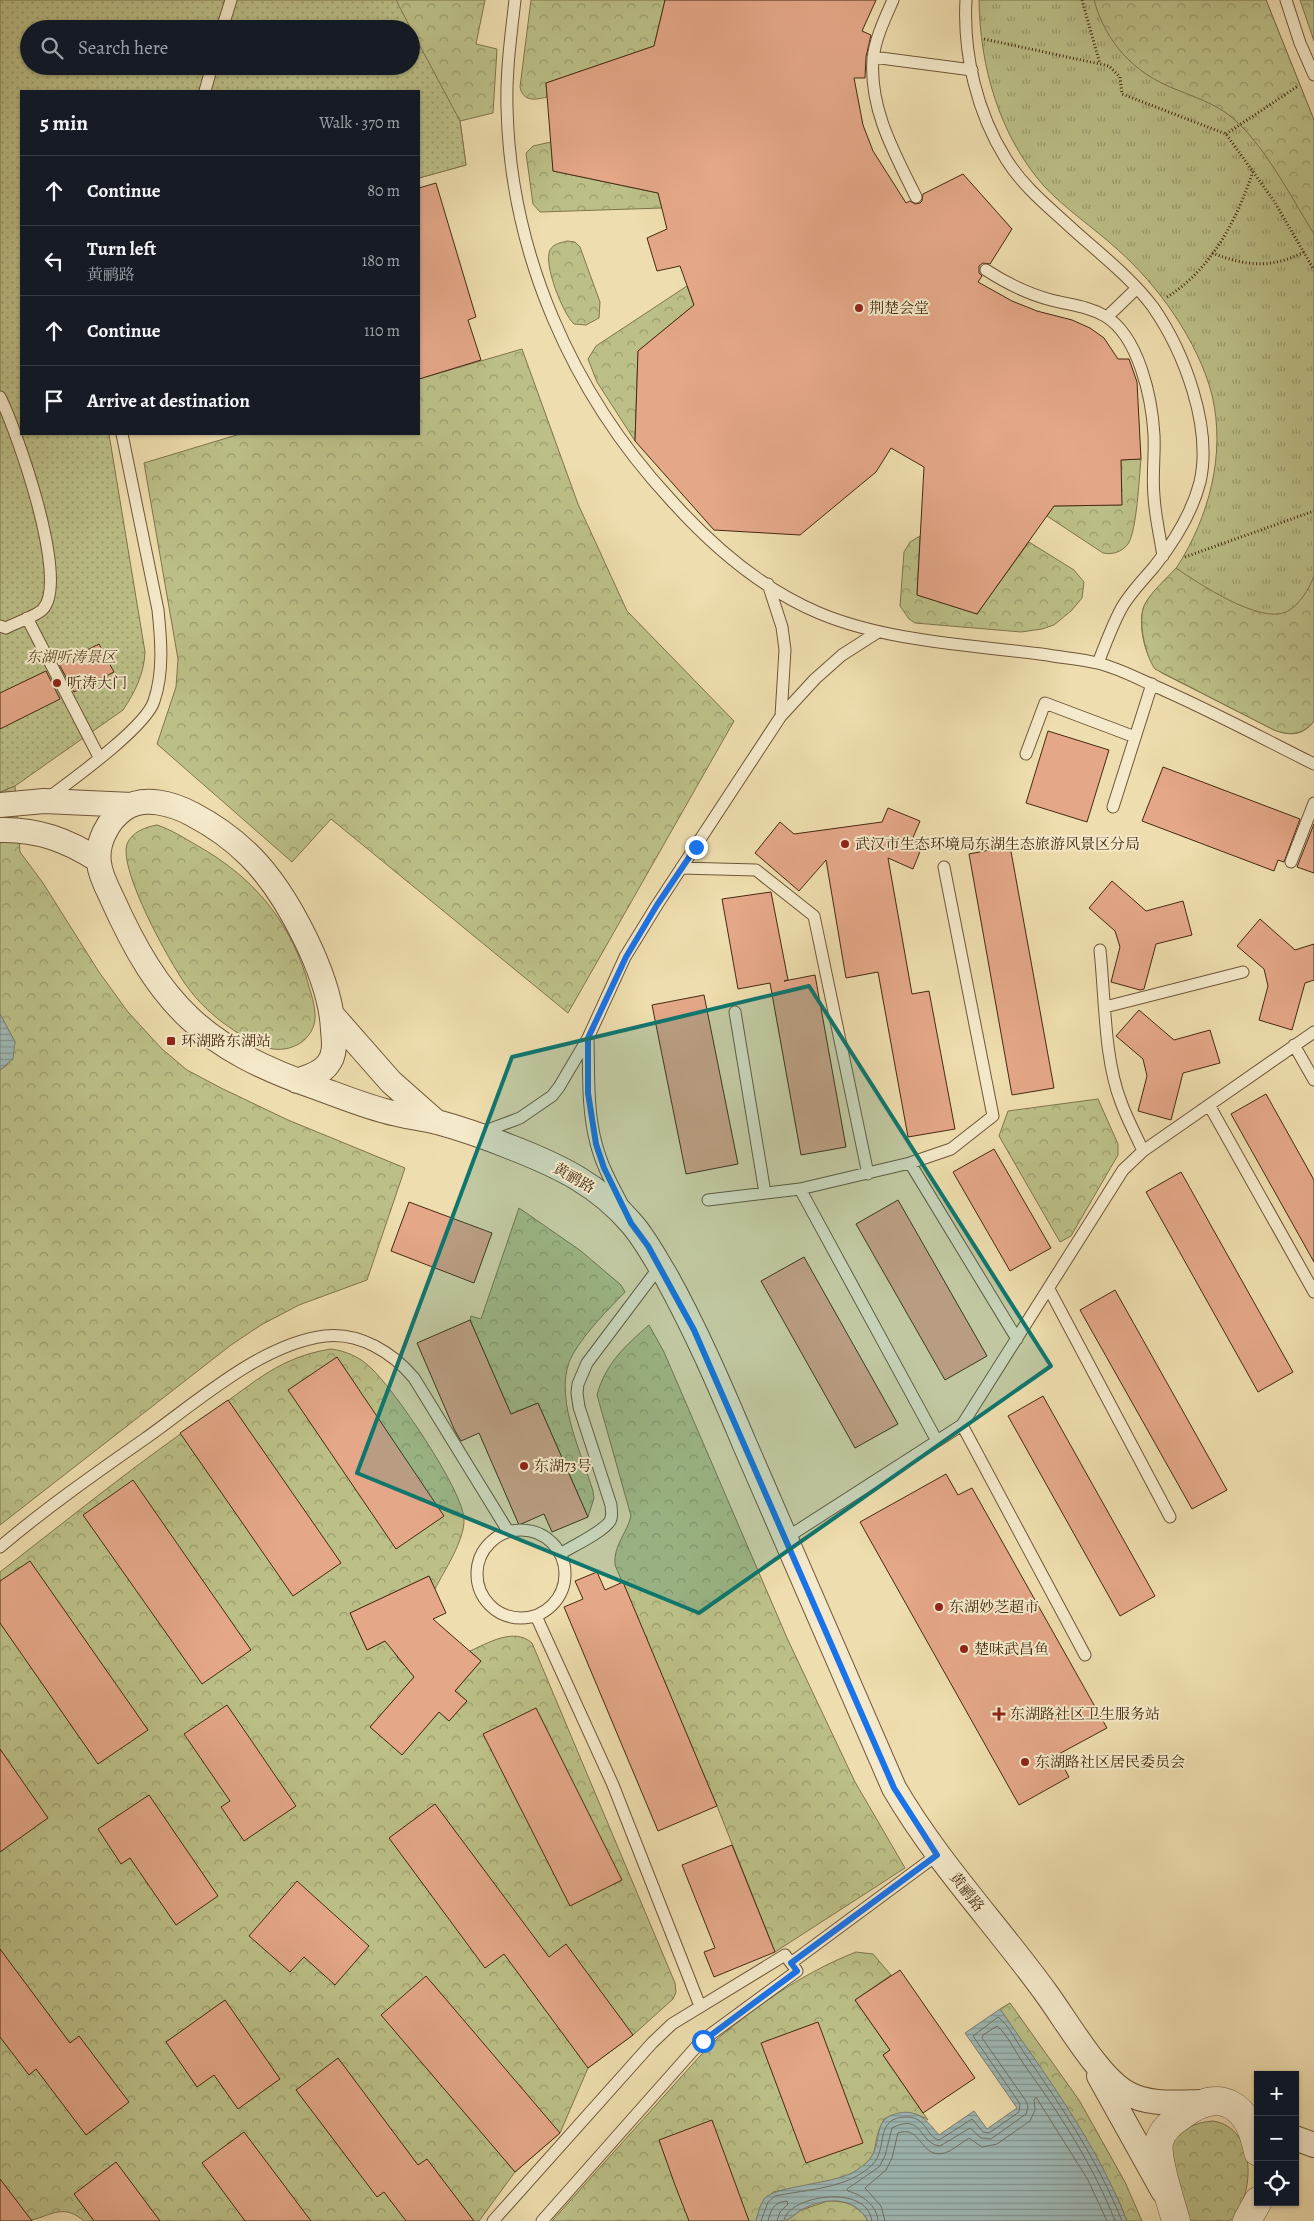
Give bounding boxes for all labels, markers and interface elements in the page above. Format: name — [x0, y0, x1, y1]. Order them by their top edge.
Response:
search box — [20, 20, 420, 75]
icon: search — [38, 34, 66, 62]
text: Search here — [78, 35, 168, 61]
text: 5 min — [40, 109, 88, 137]
text: Walk · 370 m — [319, 112, 400, 134]
icon: ahead — [40, 177, 68, 205]
text: Continue — [87, 178, 161, 204]
text: 80 m — [367, 180, 400, 202]
text: Turn left — [87, 236, 156, 262]
icon: left — [40, 247, 68, 275]
text: 180 m — [362, 250, 400, 272]
text: 黄鹂路 — [87, 264, 135, 286]
place label: 荆楚会堂 — [869, 298, 929, 318]
marker: 荆楚会堂 — [853, 302, 865, 314]
icon: ahead — [40, 317, 68, 345]
text: Continue — [87, 318, 161, 344]
text: 110 m — [364, 320, 400, 342]
icon: arrive — [40, 387, 68, 415]
text: Arrive at destination — [87, 388, 250, 414]
park label: 东湖听涛景区 — [26, 647, 118, 667]
place label: 听涛大门 — [67, 673, 127, 693]
marker: 听涛大门 — [51, 677, 63, 689]
place label: 武汉市生态环境局东湖生态旅游风景区分局 — [855, 834, 1140, 854]
route end — [685, 836, 708, 859]
marker: 武汉市生态环境局东湖生态旅游风景区分局 — [839, 838, 851, 850]
place label: 环湖路东湖站 — [181, 1031, 271, 1051]
marker: 环湖路东湖站 — [165, 1035, 177, 1047]
street label: 黄鹂路 — [550, 1158, 598, 1198]
place label: 东湖73号 — [534, 1456, 592, 1476]
marker: 东湖73号 — [518, 1460, 530, 1472]
place label: 东湖妙芝超市 — [949, 1597, 1039, 1617]
marker: 东湖妙芝超市 — [933, 1601, 945, 1613]
place label: 楚味武昌鱼 — [974, 1639, 1049, 1659]
marker: 楚味武昌鱼 — [958, 1643, 970, 1655]
place label: 东湖路社区卫生服务站 — [1010, 1704, 1160, 1724]
marker: 东湖路社区卫生服务站 — [992, 1707, 1006, 1721]
place label: 东湖路社区居民委员会 — [1035, 1752, 1185, 1772]
marker: 东湖路社区居民委员会 — [1019, 1756, 1031, 1768]
street label: 黄鹂路 — [945, 1868, 989, 1916]
route start — [692, 2030, 715, 2053]
map controls — [1254, 2071, 1299, 2206]
button: + — [1254, 2071, 1299, 2116]
button: − — [1254, 2116, 1299, 2161]
button: locate — [1254, 2161, 1299, 2206]

